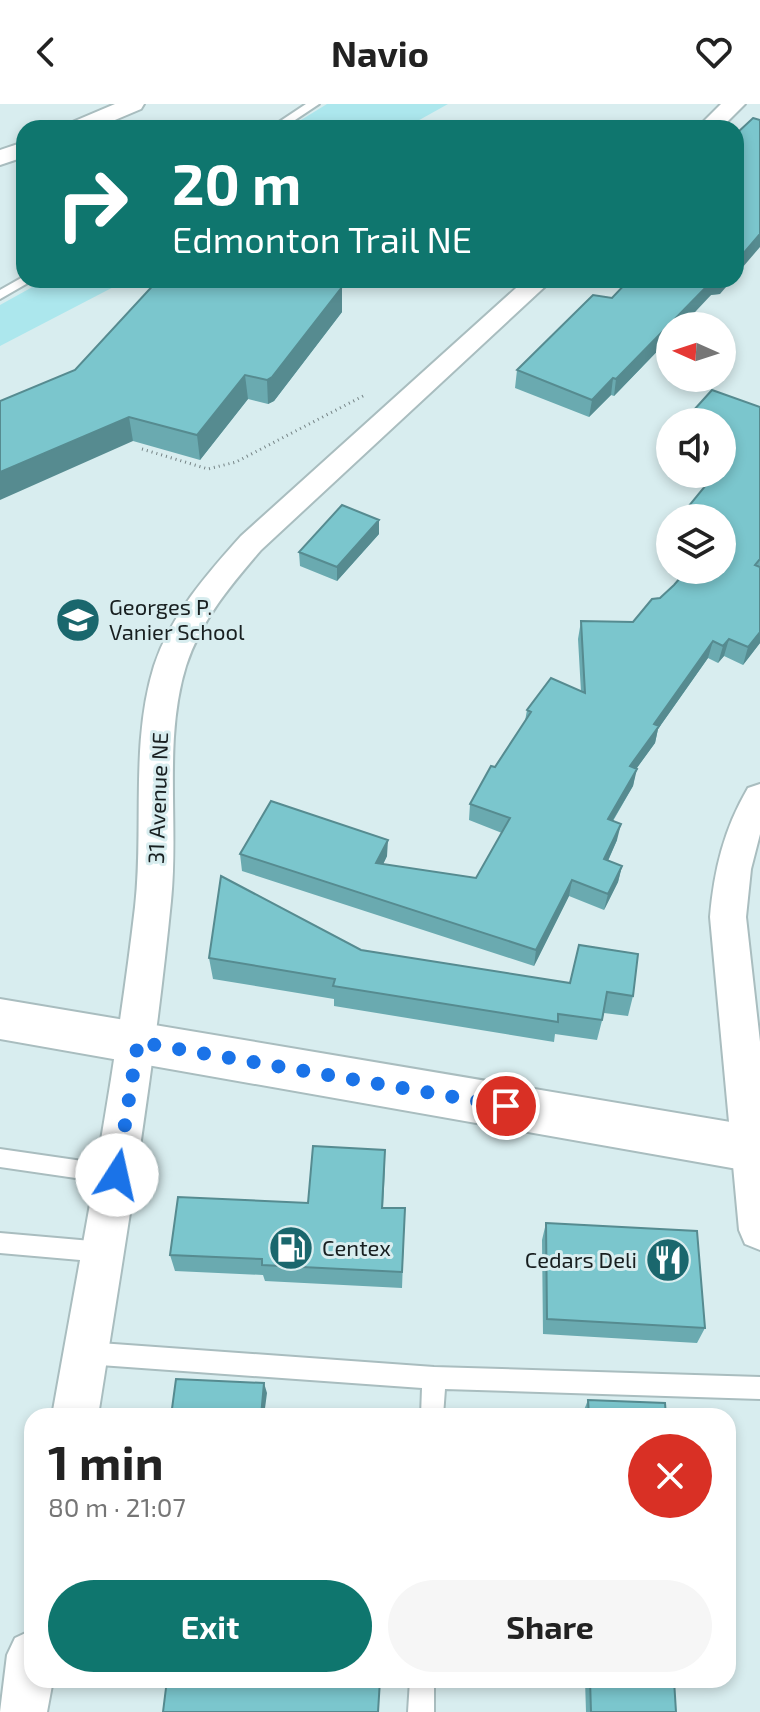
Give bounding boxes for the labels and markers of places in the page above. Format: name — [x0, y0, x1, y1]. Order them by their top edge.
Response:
place label: Georges P. Vanier School — [109, 593, 245, 644]
school or university icon: Georges P. Vanier School — [54, 596, 102, 644]
pin — [472, 1072, 540, 1140]
fuel station icon: Centex — [267, 1224, 315, 1272]
place label: Centex — [322, 1234, 391, 1260]
restaurant icon: Cedars Deli — [644, 1236, 692, 1284]
place label: Cedars Deli — [525, 1246, 637, 1272]

